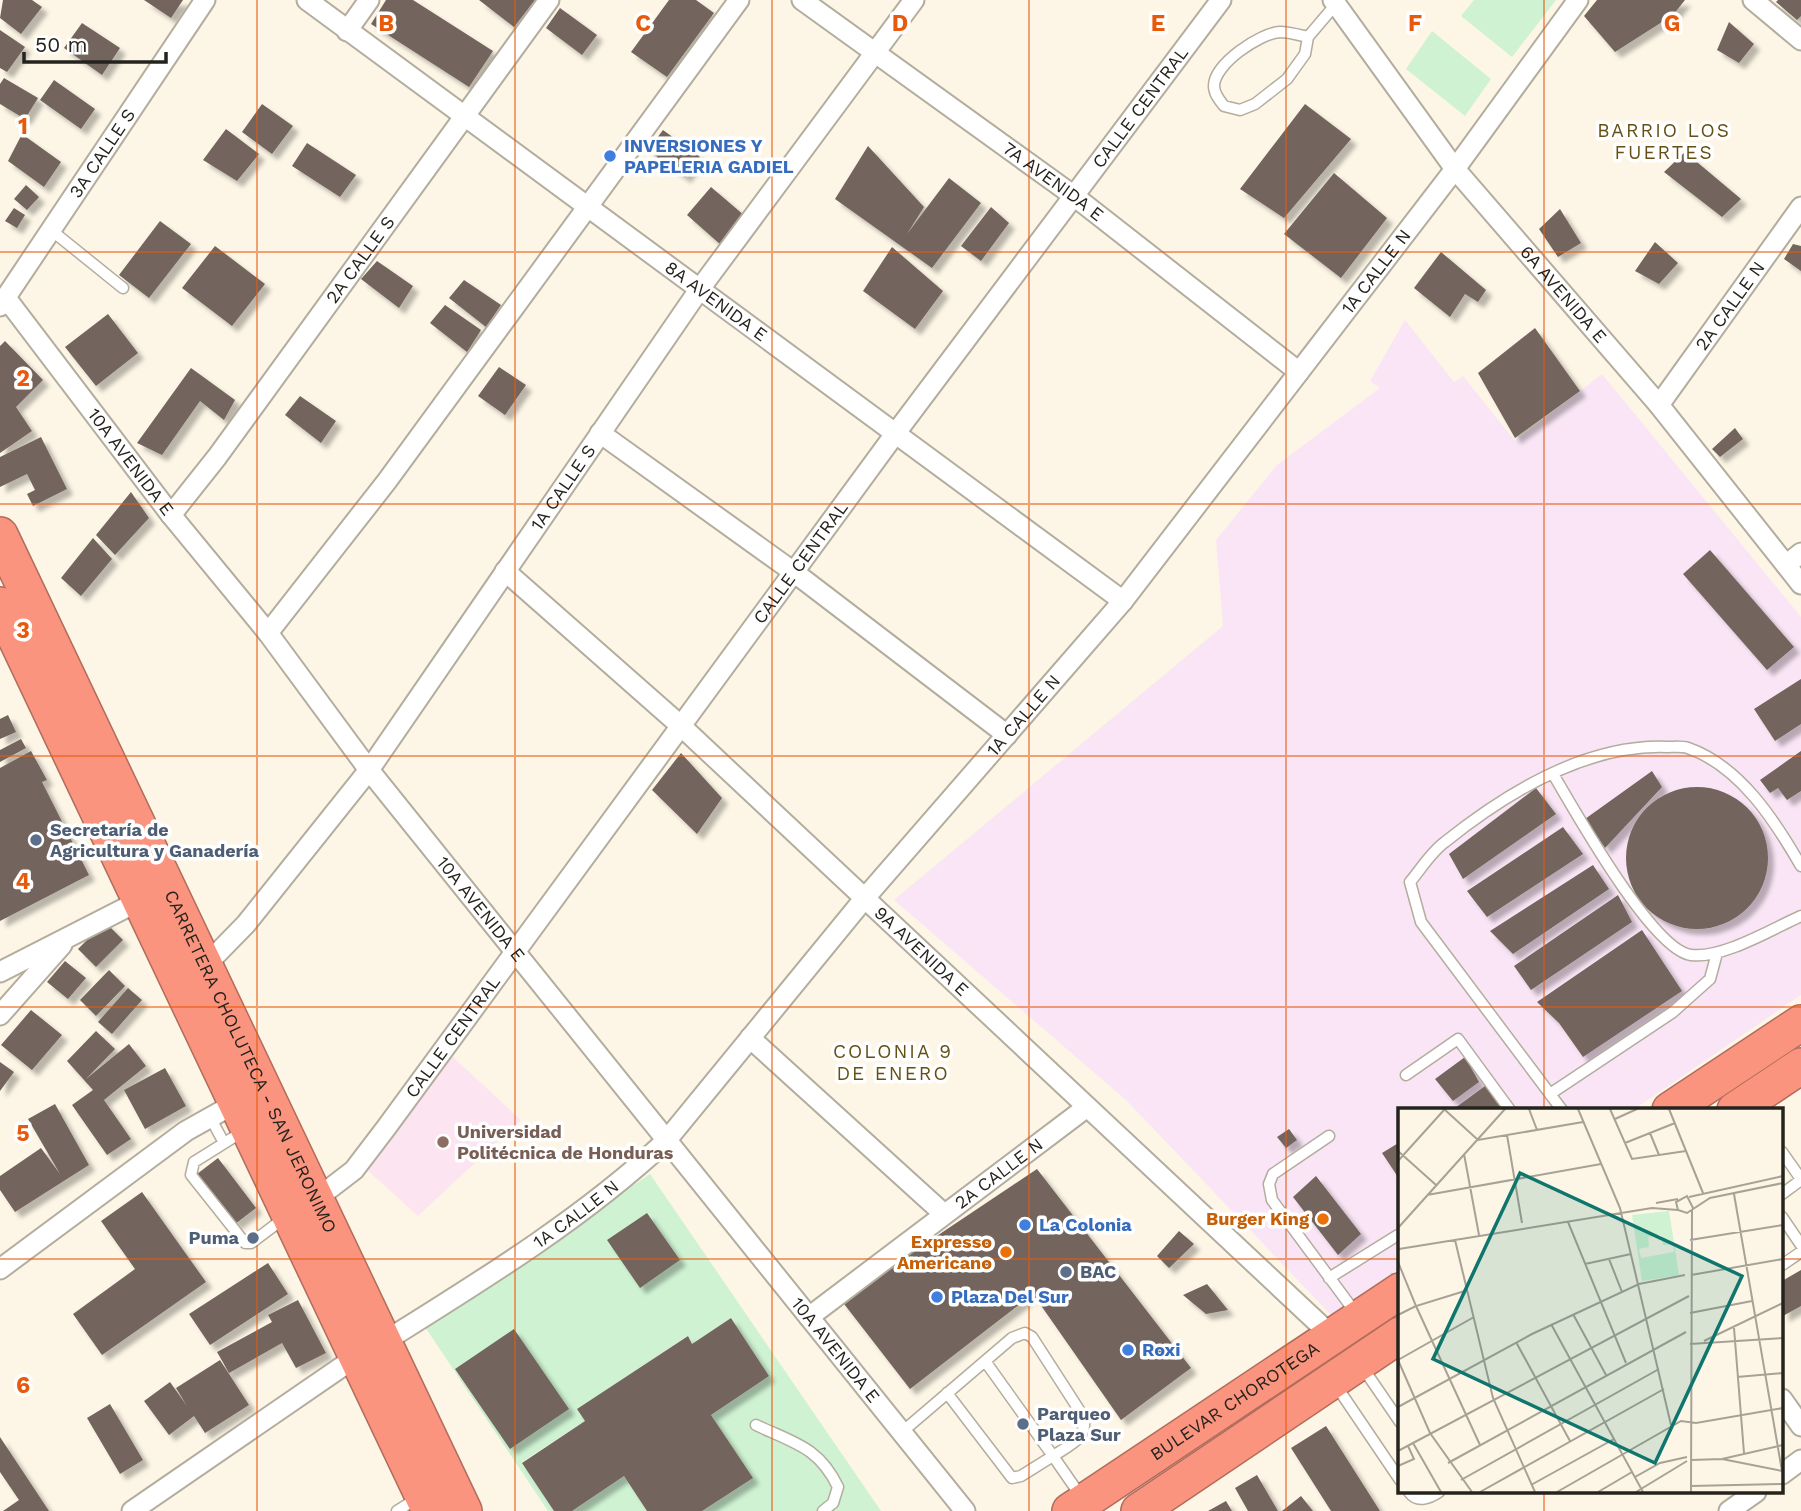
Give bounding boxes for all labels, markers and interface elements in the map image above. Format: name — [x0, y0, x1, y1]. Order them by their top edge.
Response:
text: B — [378, 10, 394, 37]
text: C — [635, 10, 651, 37]
text: D — [892, 10, 908, 37]
text: E — [1151, 10, 1165, 37]
text: F — [1408, 10, 1422, 37]
text: G — [1664, 10, 1680, 37]
scale bar — [24, 21, 166, 65]
text: 50 m — [35, 32, 87, 57]
street label: CALLE CENTRAL — [1088, 42, 1192, 172]
street label: 3A CALLE S — [65, 104, 139, 201]
text: 1 — [18, 113, 28, 140]
district label: BARRIO LOS FUERTES — [1597, 119, 1731, 164]
place label: INVERSIONES Y PAPELERIA GADIEL — [624, 135, 794, 177]
street label: 7A AVENIDA E — [999, 137, 1108, 225]
marker: INVERSIONES Y PAPELERIA GADIEL — [602, 148, 618, 164]
street label: 2A CALLE S — [321, 212, 399, 307]
street label: 1A CALLE N — [1337, 225, 1415, 318]
street label: 6A AVENIDA E — [1516, 241, 1611, 347]
street label: 8A AVENIDA E — [661, 256, 772, 345]
street label: 2A CALLE N — [1691, 257, 1769, 354]
text: 2 — [16, 365, 30, 392]
street label: 10A AVENIDA E — [84, 404, 178, 519]
street label: 1A CALLE S — [526, 440, 600, 534]
street label: CALLE CENTRAL — [749, 497, 852, 628]
text: 3 — [16, 617, 30, 644]
street label: 1A CALLE N — [982, 670, 1064, 760]
place label: Secretaría de Agricultura y Ganadería — [50, 819, 260, 861]
marker: Secretaría de Agricultura y Ganadería — [28, 832, 44, 848]
street label: 10A AVENIDA E — [433, 852, 530, 965]
text: 4 — [16, 868, 31, 895]
street label: CARRETERA CHOLUTECA - SAN JERONIMO — [160, 886, 341, 1236]
street label: 9A AVENIDA E — [870, 902, 973, 1000]
street label: CALLE CENTRAL — [401, 971, 504, 1102]
district label: COLONIA 9 DE ENERO — [833, 1040, 953, 1085]
inset map — [1398, 1108, 1784, 1494]
text: 5 — [16, 1120, 30, 1147]
place label: Universidad Politécnica de Honduras — [457, 1121, 674, 1163]
street label: 2A CALLE N — [951, 1133, 1047, 1213]
marker: Universidad Politécnica de Honduras — [435, 1134, 451, 1150]
street label: 1A CALLE N — [529, 1175, 623, 1252]
place label: Burger King — [1206, 1208, 1310, 1229]
marker: Burger King — [1315, 1211, 1331, 1227]
place label: La Colonia — [1039, 1214, 1132, 1235]
marker: La Colonia — [1017, 1217, 1033, 1233]
place label: Puma — [188, 1227, 240, 1248]
marker: Puma — [245, 1230, 261, 1246]
place label: Expresso Americano — [897, 1231, 992, 1273]
marker: Expresso Americano — [998, 1244, 1014, 1260]
place label: BAC — [1080, 1261, 1116, 1282]
marker: BAC — [1058, 1264, 1074, 1280]
place label: Plaza Del Sur — [951, 1286, 1069, 1307]
marker: Plaza Del Sur — [929, 1289, 945, 1305]
street label: 10A AVENIDA E — [787, 1293, 884, 1407]
street label: BULEVAR CHOROTEGA — [1146, 1337, 1323, 1465]
place label: Roxi — [1142, 1339, 1180, 1360]
marker: Roxi — [1120, 1342, 1136, 1358]
text: 6 — [16, 1372, 30, 1399]
place label: Parqueo Plaza Sur — [1037, 1403, 1121, 1445]
marker: Parqueo Plaza Sur — [1015, 1416, 1031, 1432]

